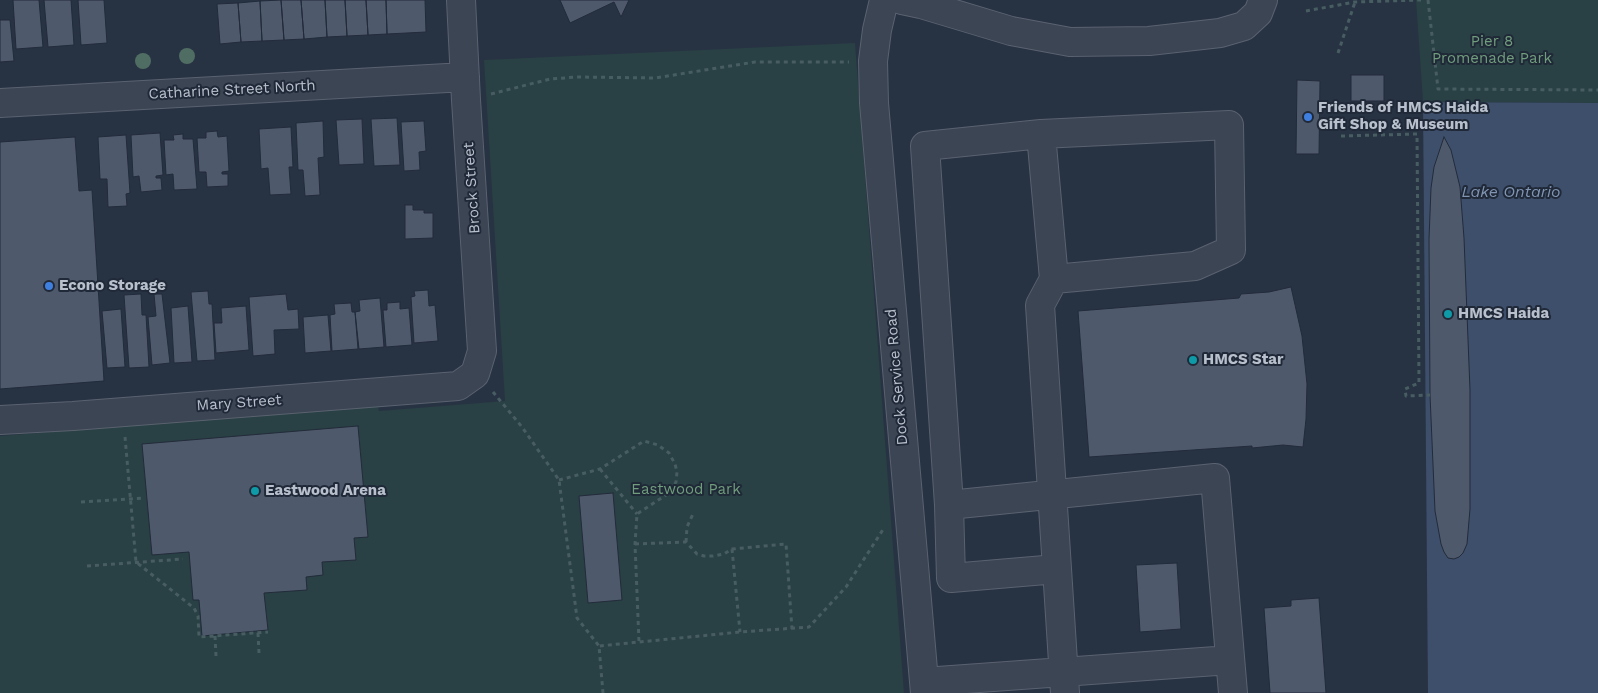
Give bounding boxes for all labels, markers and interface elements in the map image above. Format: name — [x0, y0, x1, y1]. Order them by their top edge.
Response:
park label: Pier 8 Promenade Park — [1432, 33, 1552, 68]
street label: Catharine Street North — [148, 77, 316, 103]
place label: Friends of HMCS Haida Gift Shop & Museum — [1318, 99, 1488, 134]
marker: Friends of HMCS Haida Gift Shop & Museum — [1302, 111, 1314, 123]
street label: Brock Street — [460, 142, 484, 234]
water label: Lake Ontario — [1461, 182, 1561, 202]
place label: Econo Storage — [59, 277, 166, 295]
marker: Econo Storage — [43, 280, 55, 292]
place label: HMCS Haida — [1458, 305, 1549, 323]
street label: Dock Service Road — [882, 308, 912, 446]
marker: HMCS Haida — [1442, 308, 1454, 320]
place label: HMCS Star — [1203, 351, 1283, 369]
marker: HMCS Star — [1187, 354, 1199, 366]
street label: Mary Street — [196, 391, 282, 415]
park label: Eastwood Park — [631, 481, 741, 499]
place label: Eastwood Arena — [265, 482, 386, 500]
marker: Eastwood Arena — [249, 485, 261, 497]

